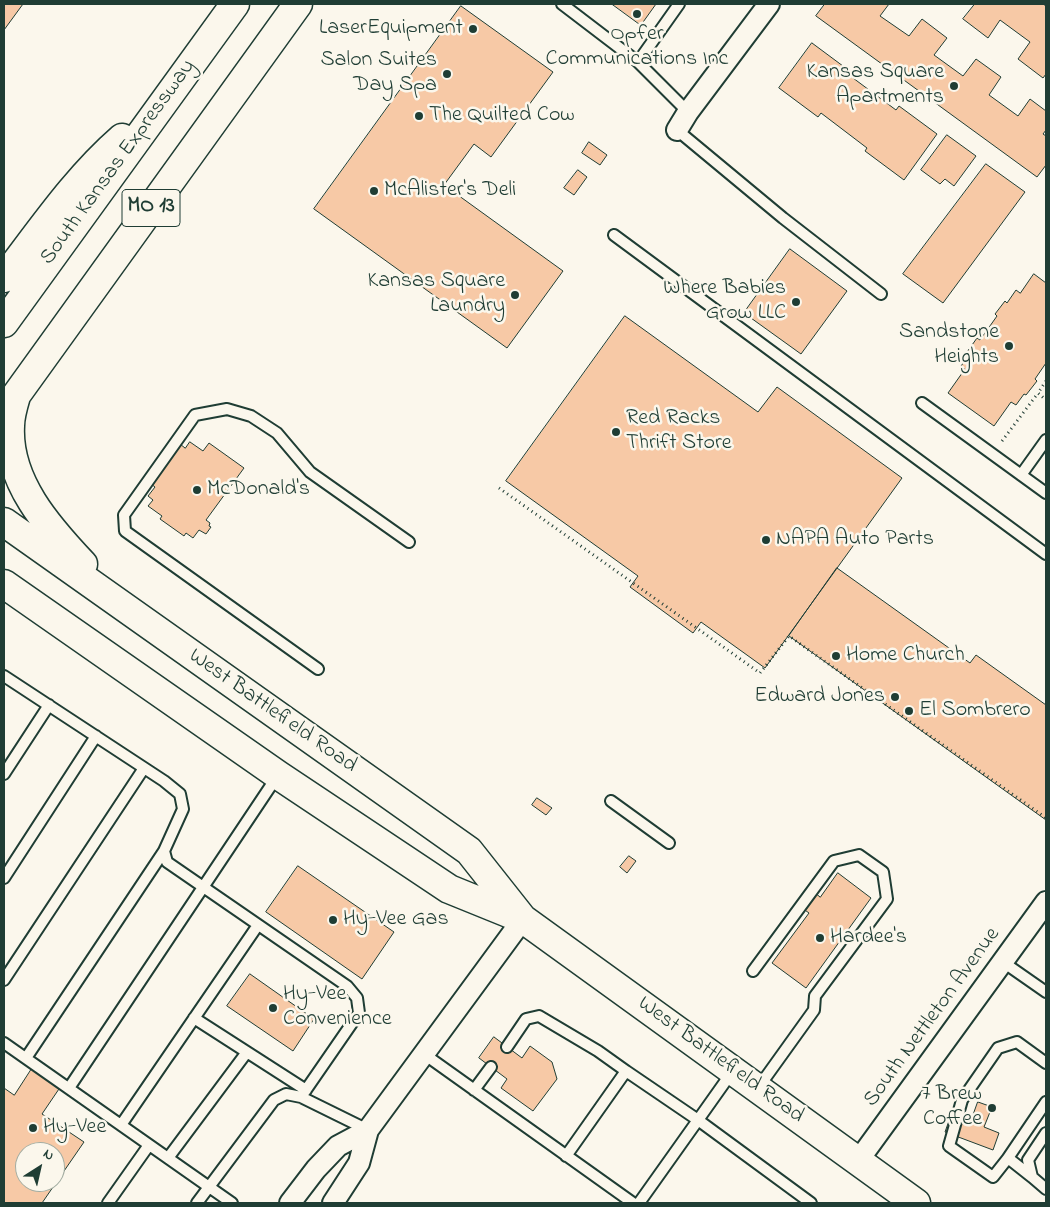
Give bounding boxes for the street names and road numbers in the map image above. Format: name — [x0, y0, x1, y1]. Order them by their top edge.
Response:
street label: South Kansas Expressway — [36, 55, 202, 271]
road number: MO 13 — [122, 190, 180, 227]
street label: West Battlefield Road — [183, 644, 361, 780]
street label: South Nettleton Avenue — [859, 923, 1007, 1113]
street label: West Battlefield Road — [632, 992, 808, 1130]

